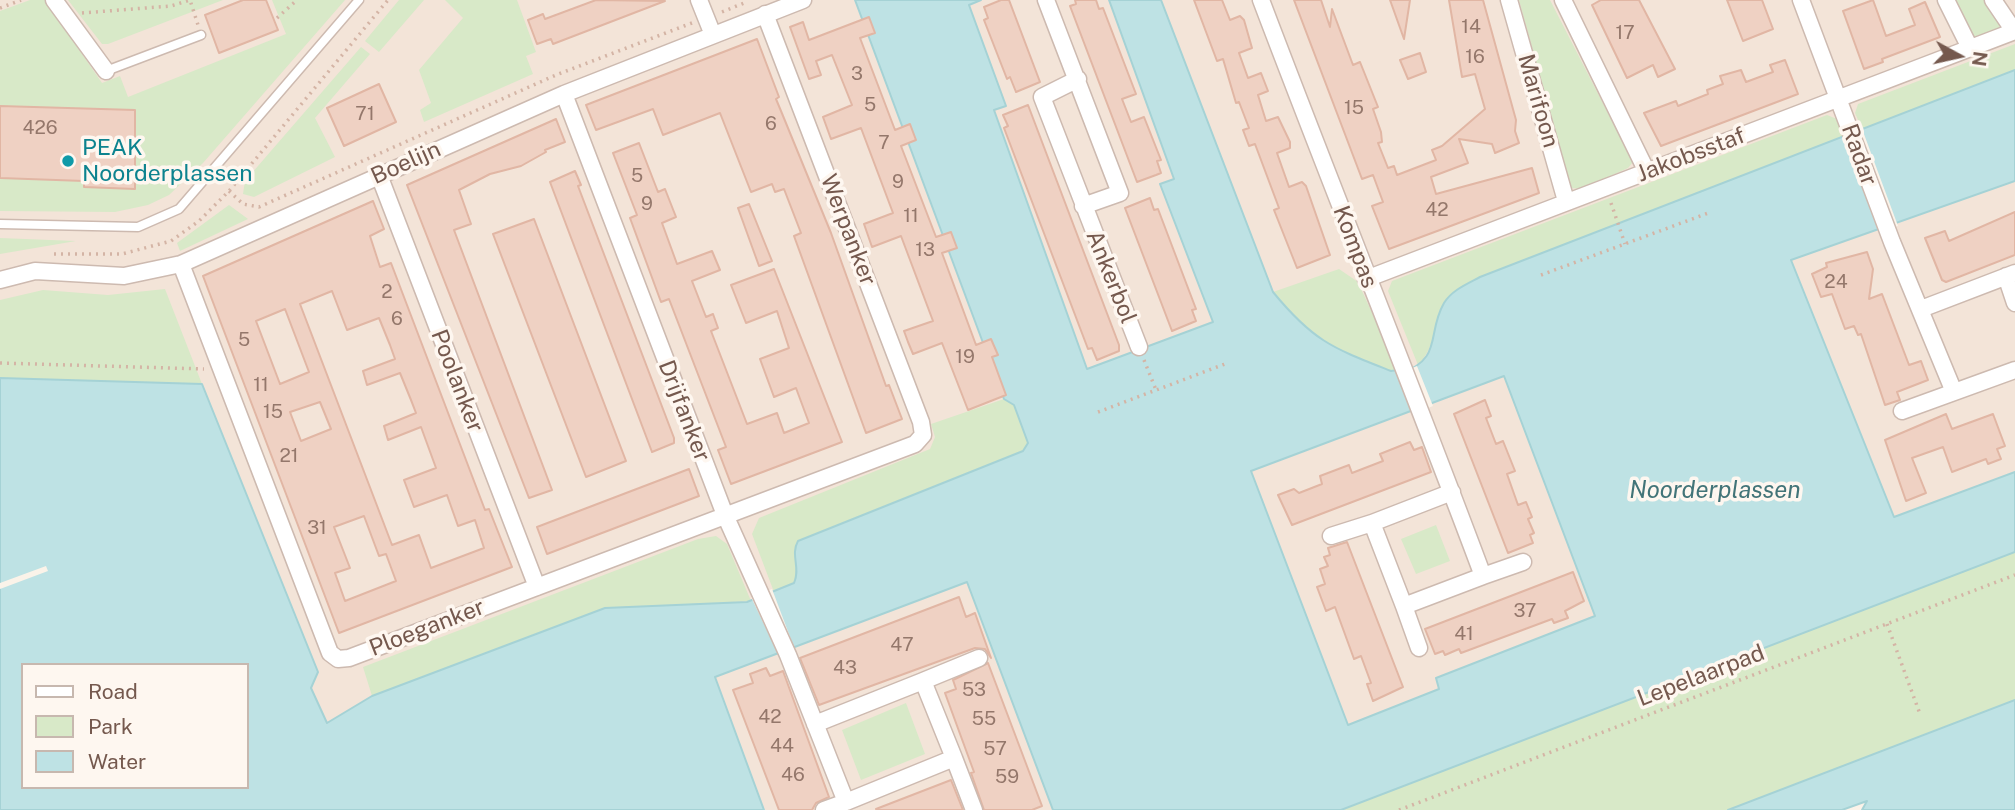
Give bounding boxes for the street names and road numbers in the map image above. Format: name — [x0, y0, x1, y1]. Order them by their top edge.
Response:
street label: Marifoon — [1512, 51, 1564, 151]
street label: Radar — [1835, 120, 1883, 190]
street label: Jakobsstaf — [1633, 122, 1749, 188]
street label: Boelijn — [367, 135, 445, 191]
street label: Werpanker — [814, 171, 882, 289]
street label: Kompas — [1327, 202, 1383, 292]
street label: Ankerbol — [1080, 227, 1142, 327]
street label: Poolanker — [425, 326, 489, 436]
street label: Drijfanker — [652, 356, 716, 466]
street label: Ploeganker — [365, 593, 489, 663]
street label: Lepelaarpad — [1634, 639, 1768, 713]

